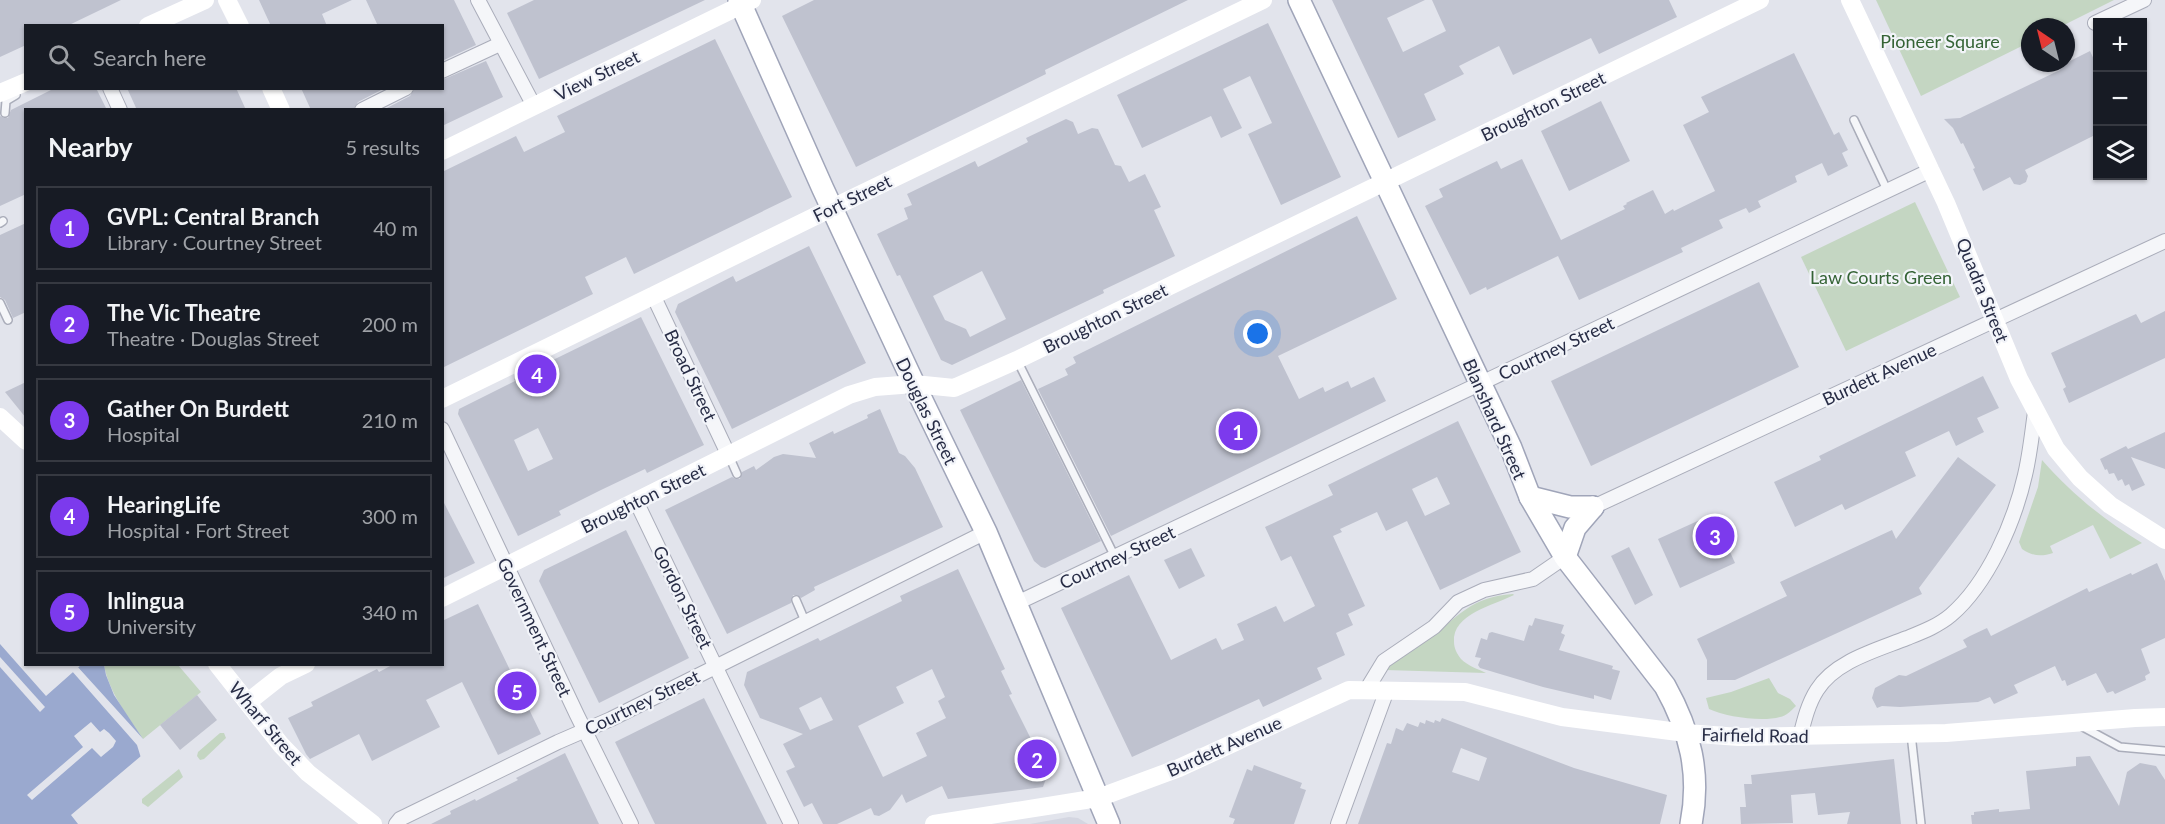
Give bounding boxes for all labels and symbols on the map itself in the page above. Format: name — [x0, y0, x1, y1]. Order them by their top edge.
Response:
north arrow — [2021, 18, 2075, 72]
park label: Pioneer Square — [1880, 30, 2000, 52]
street label: View Street — [551, 45, 644, 105]
street label: Broughton Street — [1477, 66, 1609, 146]
street label: Fort Street — [809, 169, 895, 226]
street label: Quadra Street — [1952, 235, 2014, 346]
park label: Law Courts Green — [1810, 266, 1952, 288]
street label: Broughton Street — [1039, 278, 1171, 358]
street label: Courtney Street — [1495, 311, 1618, 384]
your location — [1243, 319, 1272, 348]
street label: Broad Street — [660, 326, 722, 425]
street label: Burdett Avenue — [1819, 338, 1939, 410]
pin: 4 — [518, 352, 556, 397]
street label: Douglas Street — [892, 354, 963, 469]
street label: Blanshard Street — [1459, 355, 1532, 483]
pin: 1 — [1218, 408, 1258, 454]
street label: Broughton Street — [577, 458, 709, 538]
pin: 3 — [1696, 514, 1734, 558]
street label: Courtney Street — [1056, 520, 1179, 593]
street label: Gordon Street — [649, 542, 718, 653]
street label: Government Street — [493, 554, 577, 700]
street label: Courtney Street — [581, 664, 704, 739]
pin: 5 — [498, 668, 536, 714]
street label: Wharf Street — [225, 677, 308, 770]
street label: Burdett Avenue — [1163, 711, 1285, 781]
street label: Fairfield Road — [1701, 723, 1809, 747]
pin: 2 — [1018, 736, 1056, 782]

